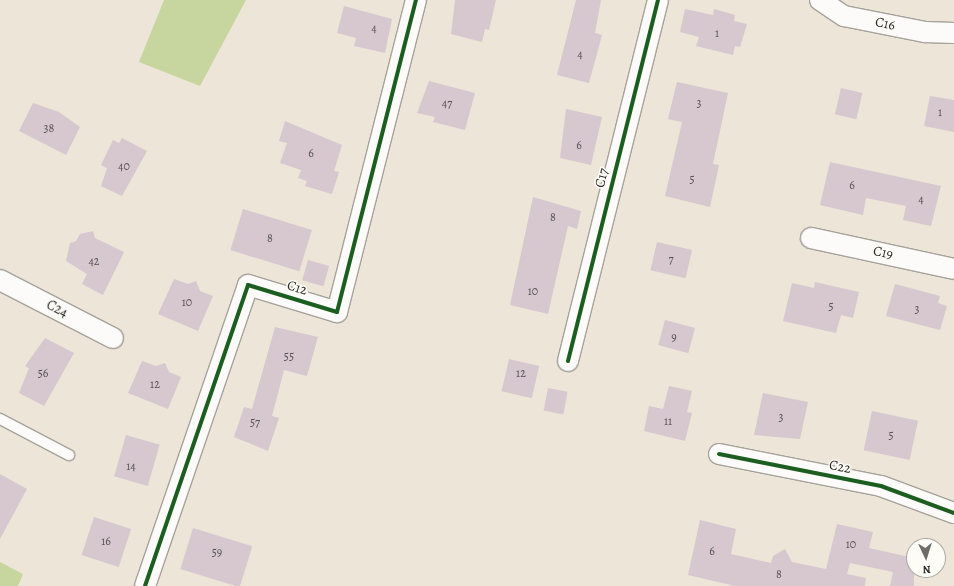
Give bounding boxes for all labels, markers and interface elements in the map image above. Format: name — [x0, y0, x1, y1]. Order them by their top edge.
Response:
street label: C16 — [873, 14, 897, 34]
house number: 4 — [371, 22, 377, 36]
house number: 1 — [715, 27, 719, 41]
house number: 4 — [577, 48, 583, 62]
house number: 47 — [442, 97, 452, 111]
house number: 3 — [697, 97, 701, 111]
house number: 1 — [938, 106, 942, 120]
house number: 38 — [44, 122, 54, 136]
house number: 6 — [576, 139, 582, 153]
house number: 6 — [308, 147, 314, 161]
house number: 40 — [118, 160, 130, 174]
street label: C17 — [591, 167, 613, 189]
house number: 5 — [689, 173, 695, 187]
house number: 6 — [849, 179, 855, 193]
house number: 4 — [918, 193, 924, 207]
house number: 8 — [550, 211, 556, 225]
house number: 8 — [267, 232, 273, 246]
street label: C19 — [872, 243, 894, 263]
house number: 7 — [668, 253, 674, 267]
house number: 42 — [88, 255, 100, 269]
street label: C12 — [285, 277, 309, 299]
house number: 10 — [528, 285, 538, 299]
house number: 10 — [182, 296, 192, 310]
street label: C24 — [43, 297, 71, 321]
house number: 5 — [828, 300, 834, 314]
house number: 3 — [915, 303, 919, 317]
house number: 9 — [671, 331, 677, 345]
house number: 55 — [284, 350, 294, 364]
house number: 56 — [38, 367, 48, 381]
house number: 12 — [516, 367, 526, 381]
house number: 12 — [150, 378, 160, 392]
house number: 3 — [779, 411, 783, 425]
house number: 11 — [664, 415, 672, 429]
house number: 57 — [250, 416, 260, 430]
house number: 5 — [888, 429, 894, 443]
street label: C22 — [828, 457, 852, 477]
house number: 14 — [126, 460, 136, 474]
house number: 16 — [101, 535, 111, 549]
house number: 10 — [846, 538, 856, 552]
north arrow — [906, 538, 946, 578]
house number: 6 — [709, 545, 715, 559]
house number: 59 — [212, 546, 222, 560]
text: N — [922, 562, 931, 577]
house number: 8 — [776, 568, 782, 582]

